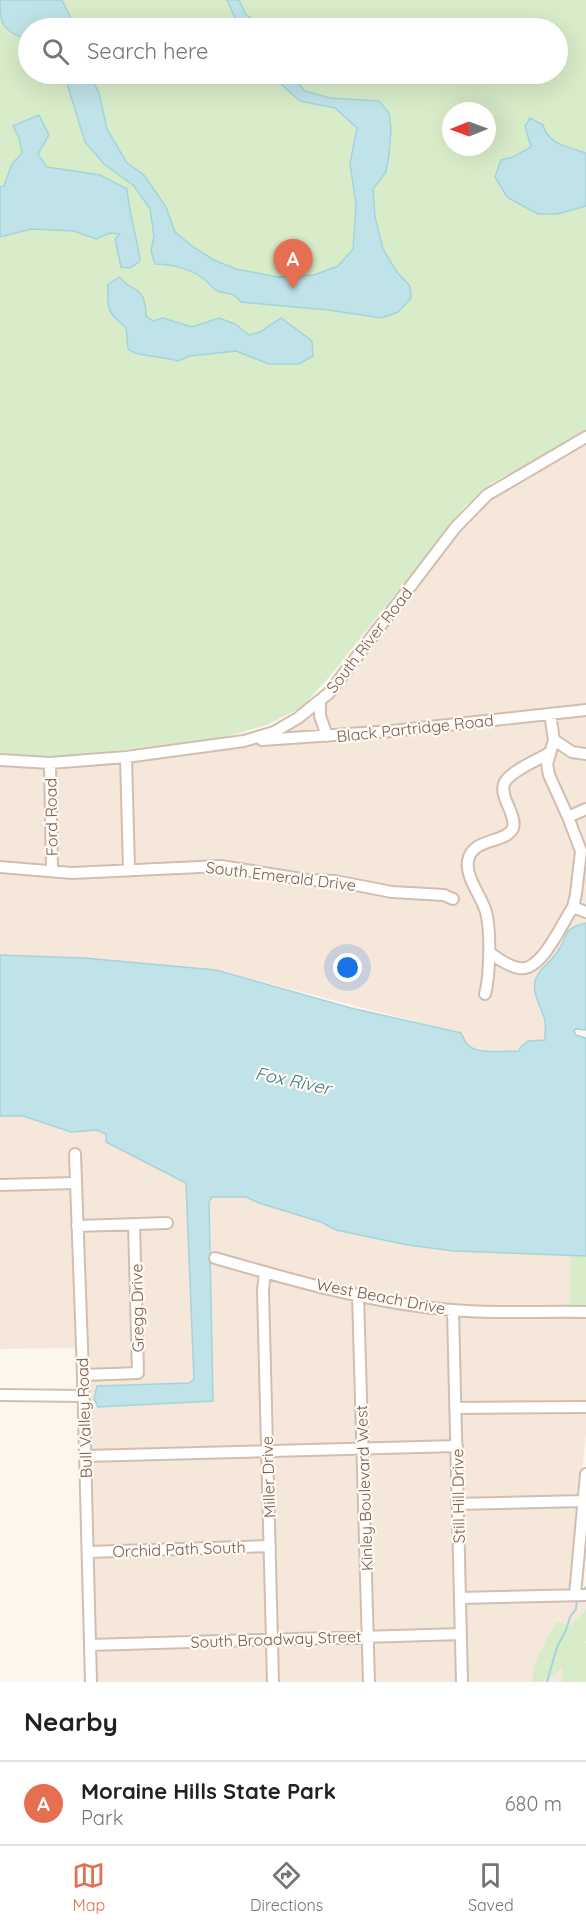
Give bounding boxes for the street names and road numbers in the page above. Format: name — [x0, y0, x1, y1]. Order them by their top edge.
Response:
street label: South River Road — [322, 583, 416, 697]
street label: Black Partridge Road — [336, 710, 494, 746]
street label: Ford Road — [40, 778, 62, 856]
street label: South Emerald Drive — [205, 857, 357, 895]
street label: Gregg Drive — [126, 1263, 148, 1353]
street label: West Beach Drive — [315, 1274, 447, 1318]
street label: Bull Valley Road — [72, 1357, 96, 1479]
street label: Kinley Boulevard West — [351, 1405, 377, 1571]
street label: Miller Drive — [257, 1436, 279, 1518]
street label: Still Hill Drive — [447, 1448, 469, 1544]
street label: Orchid Path South — [112, 1537, 246, 1561]
street label: South Broadway Street — [190, 1626, 362, 1652]

